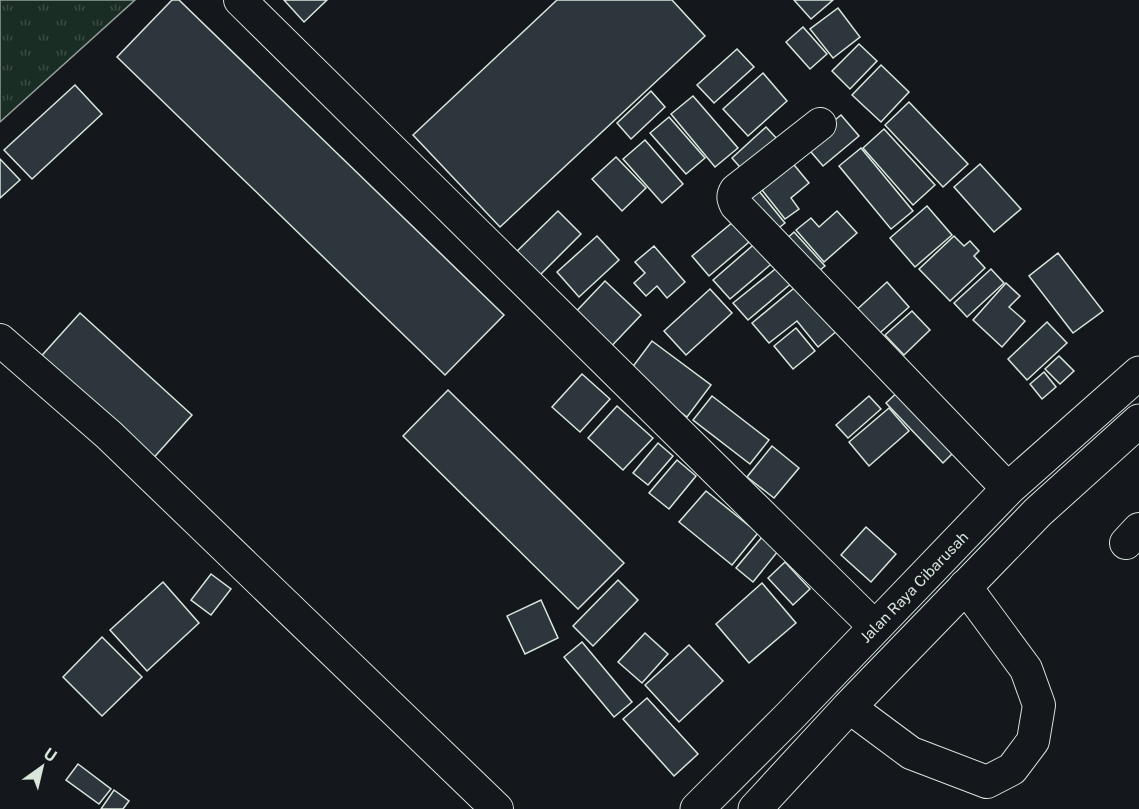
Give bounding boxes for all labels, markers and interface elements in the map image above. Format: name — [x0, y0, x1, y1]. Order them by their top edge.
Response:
street label: Jalan Raya Cibarusah — [857, 528, 971, 646]
north arrow — [12, 737, 72, 797]
text: U — [40, 744, 60, 766]

